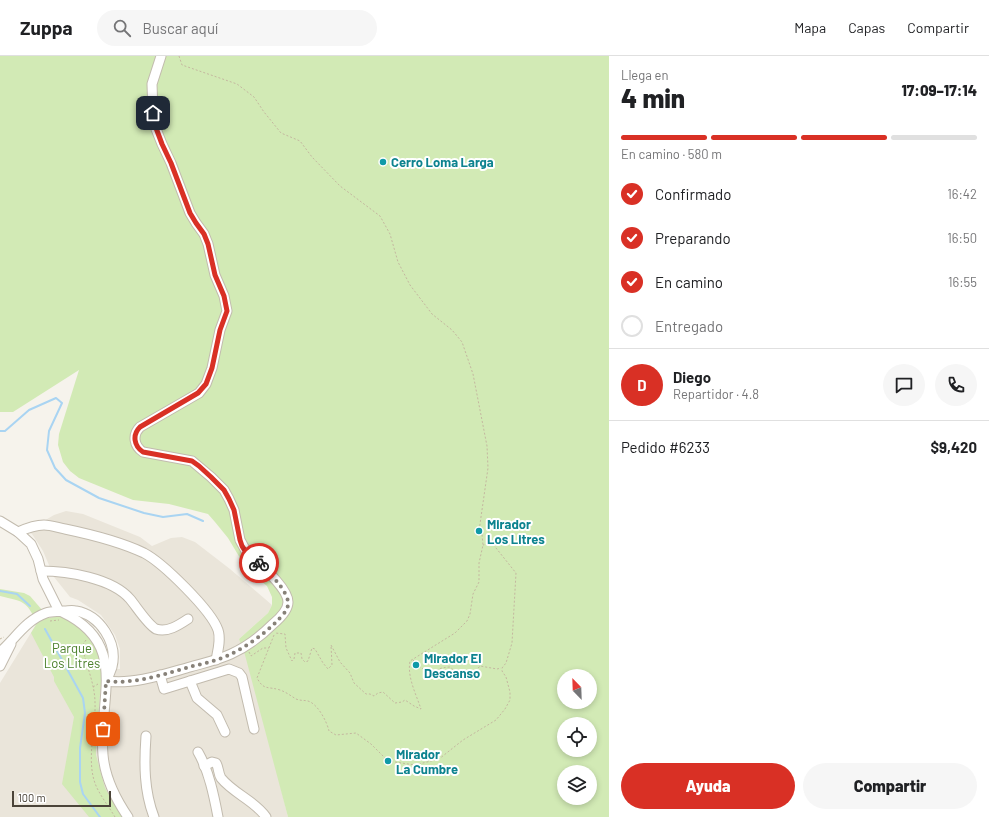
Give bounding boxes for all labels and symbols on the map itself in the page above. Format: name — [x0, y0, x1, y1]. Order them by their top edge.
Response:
pin — [136, 96, 170, 130]
place label: Cerro Loma Larga — [391, 154, 494, 170]
marker: Cerro Loma Larga — [378, 157, 388, 167]
place label: Mirador Los Litres — [487, 516, 545, 547]
marker: Mirador Los Litres — [474, 526, 484, 536]
courier — [239, 543, 279, 583]
park label: Parque Los Litres — [44, 640, 100, 671]
place label: Mirador El Descanso — [424, 650, 481, 681]
marker: Mirador El Descanso — [411, 660, 421, 670]
north arrow — [557, 669, 597, 709]
pin — [86, 712, 120, 746]
place label: Mirador La Cumbre — [396, 746, 458, 777]
marker: Mirador La Cumbre — [383, 756, 393, 766]
scale bar — [12, 789, 111, 808]

